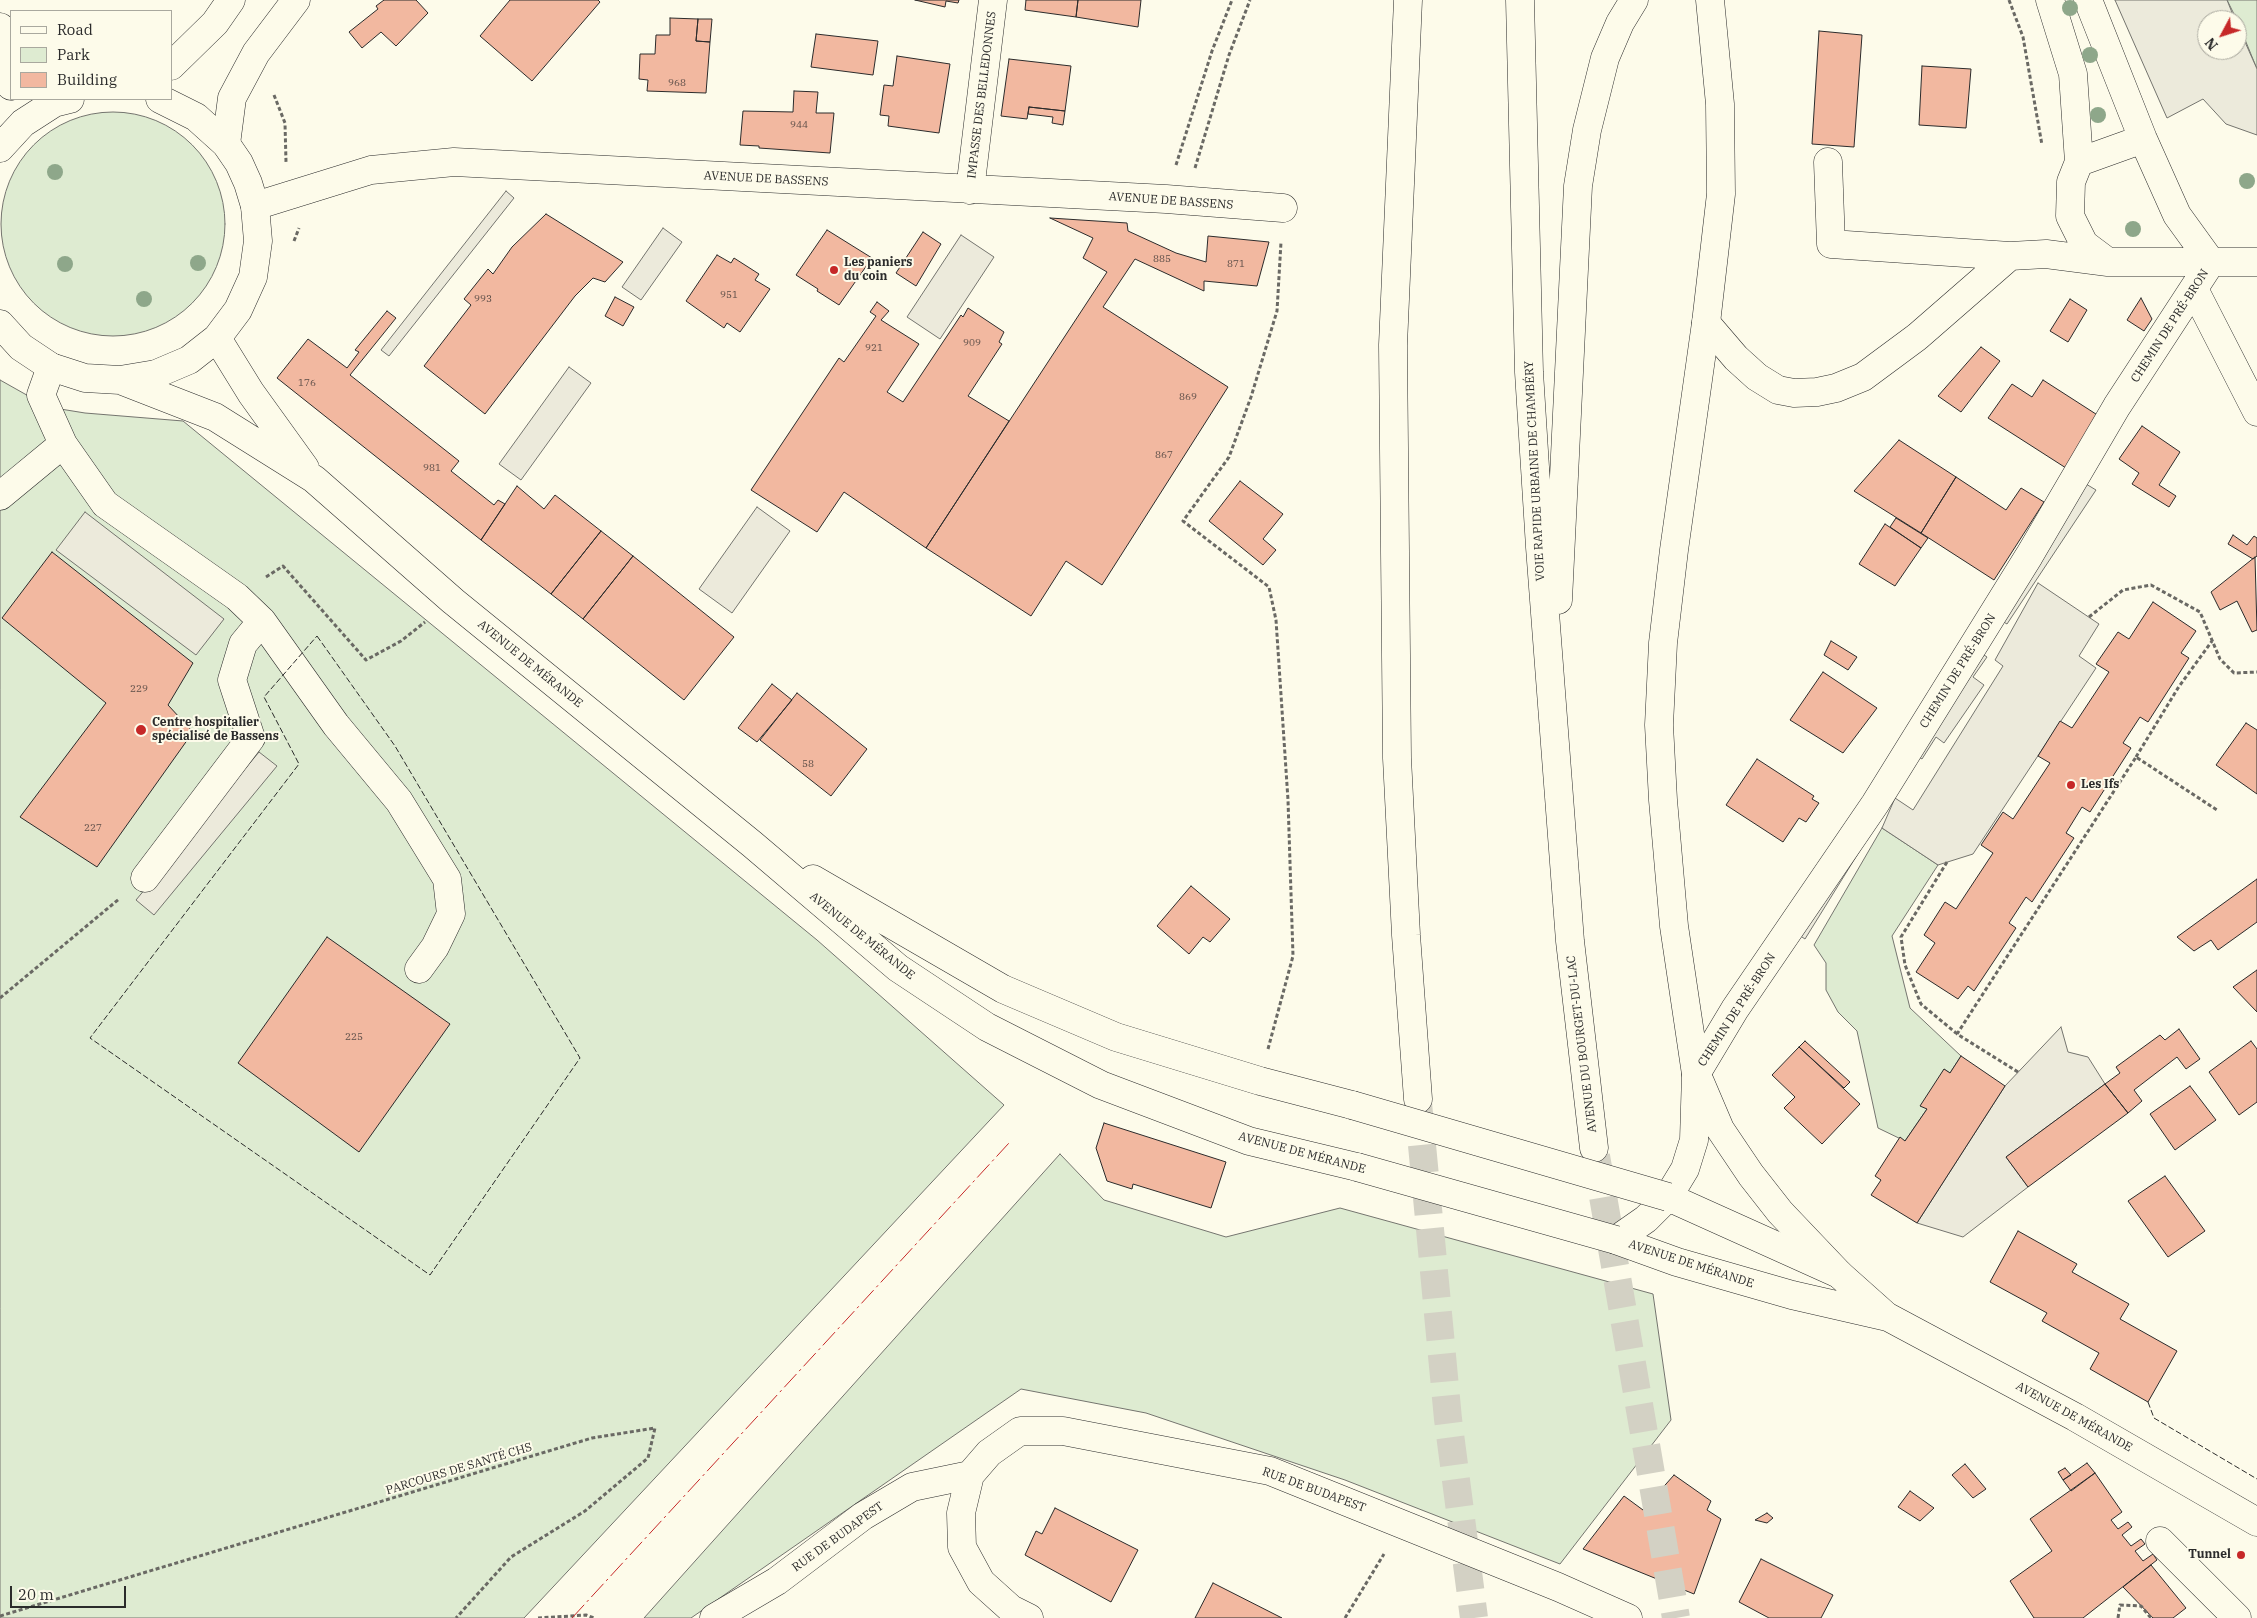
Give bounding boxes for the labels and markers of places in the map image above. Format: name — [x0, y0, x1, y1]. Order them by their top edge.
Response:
place label: Les paniers du coin — [844, 256, 912, 284]
marker: Les paniers du coin — [828, 264, 840, 276]
place label: Centre hospitalier spécialisé de Bassens — [152, 716, 279, 744]
marker: Centre hospitalier spécialisé de Bassens — [134, 723, 148, 737]
place label: Les Ifs — [2081, 778, 2119, 792]
marker: Les Ifs — [2065, 779, 2077, 791]
place label: Tunnel — [2188, 1548, 2231, 1562]
marker: Tunnel — [2235, 1549, 2247, 1561]

